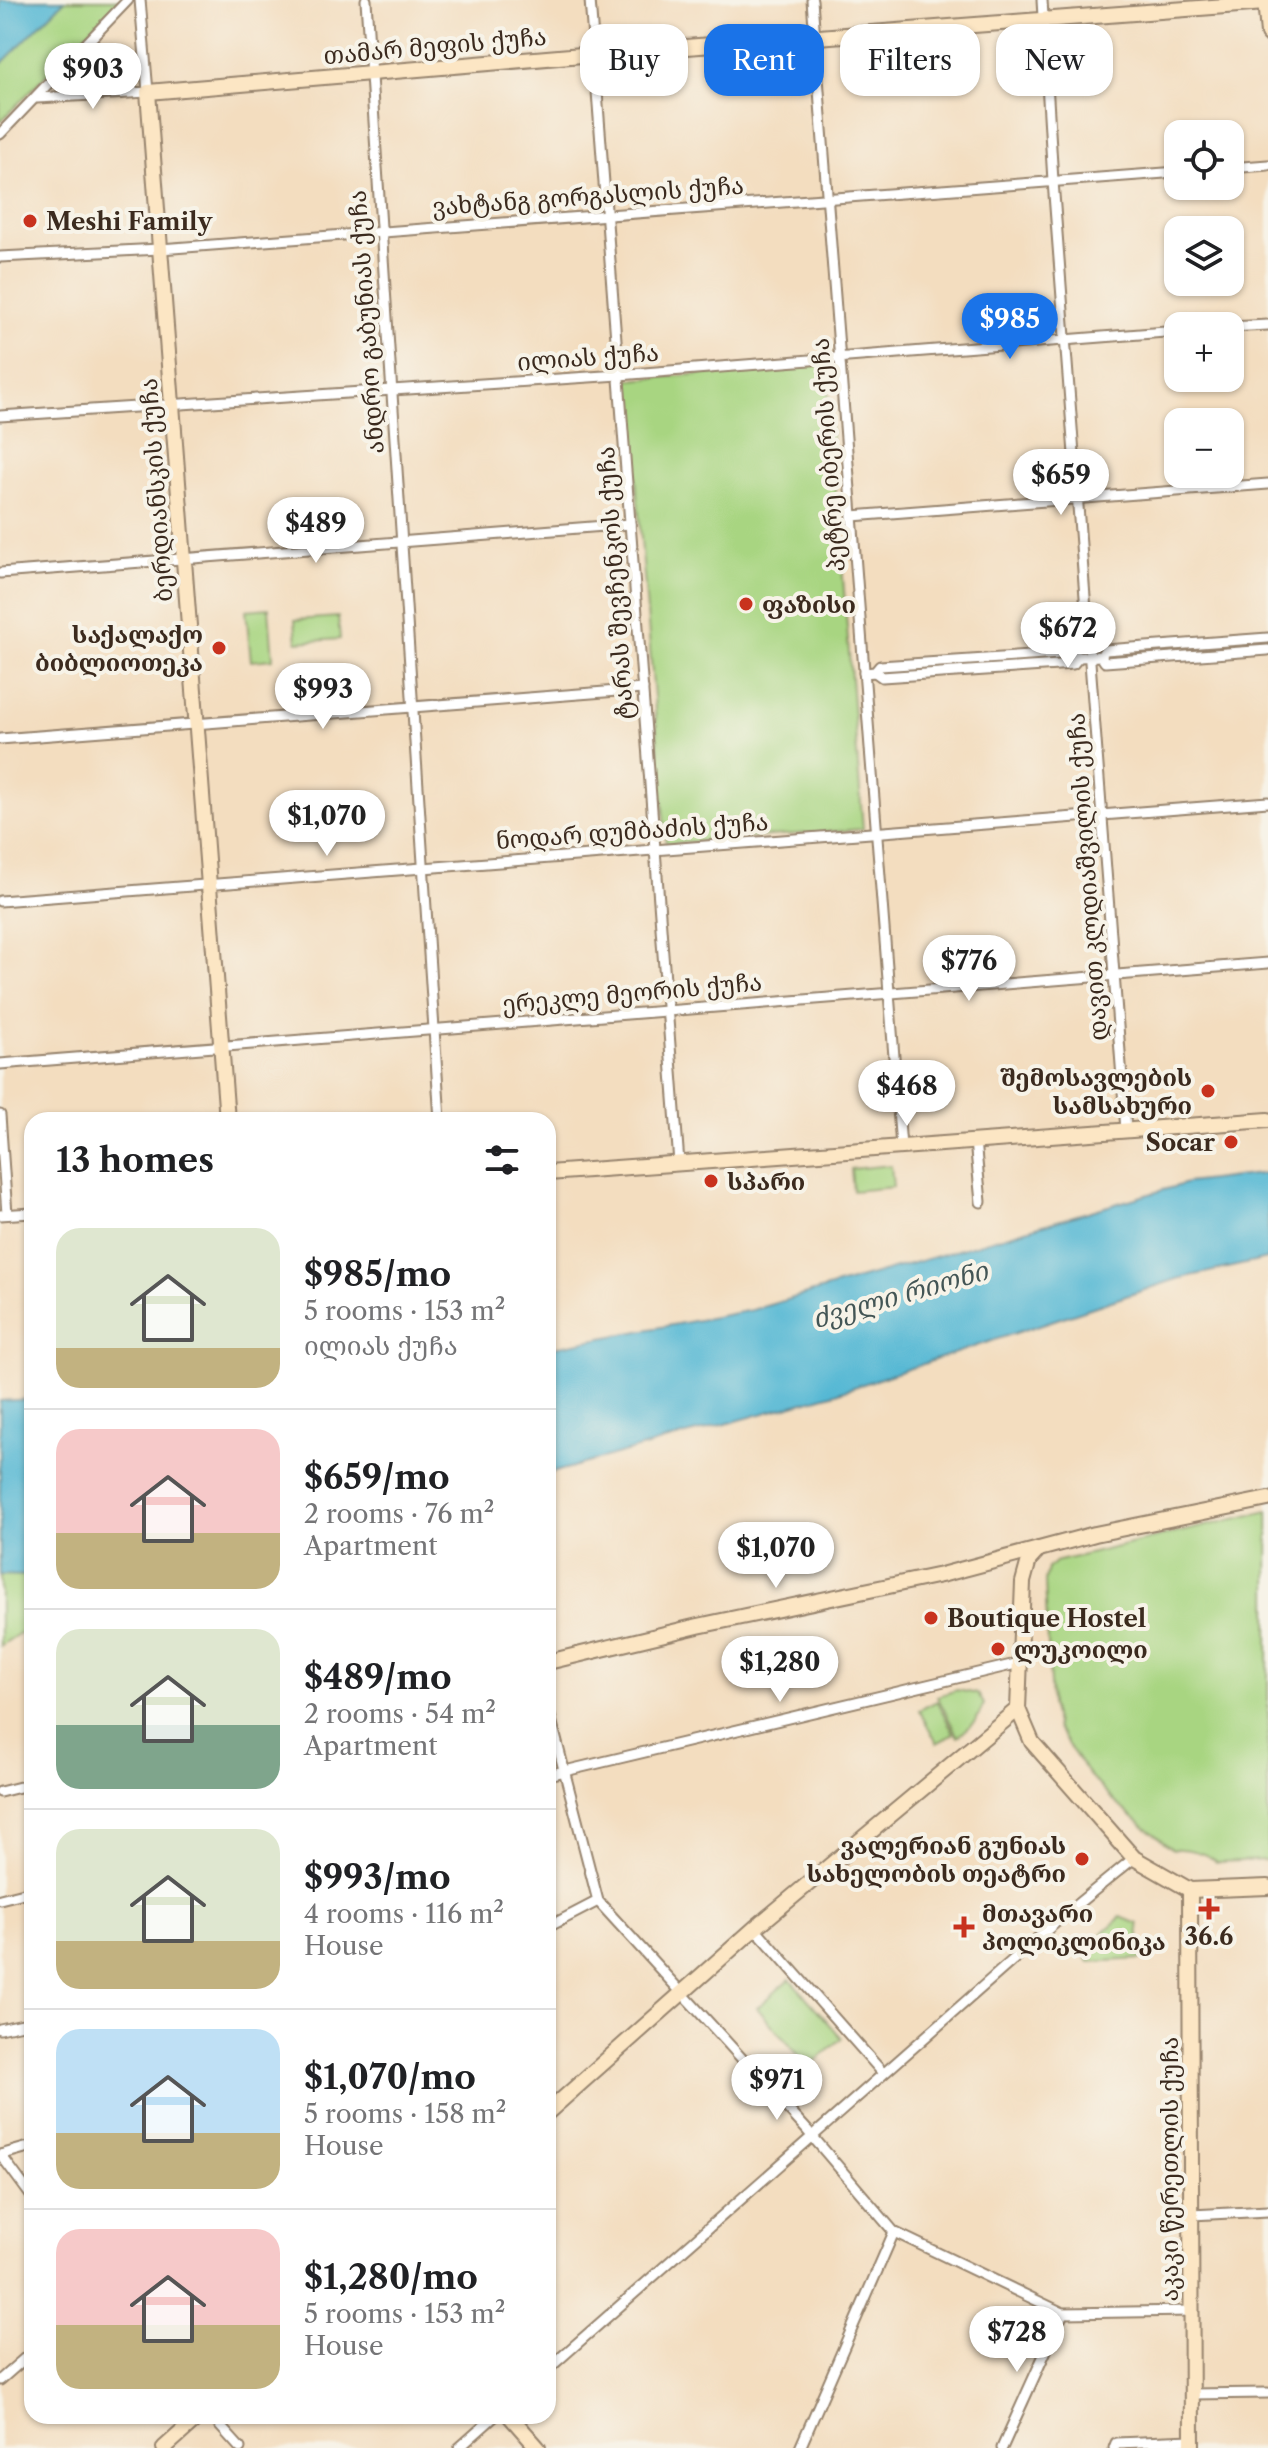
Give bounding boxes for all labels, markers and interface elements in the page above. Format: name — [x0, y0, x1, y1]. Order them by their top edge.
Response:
street label: თამარ მეფის ქუჩა — [322, 22, 548, 70]
chip: Buy — [580, 24, 688, 96]
chip: Rent — [704, 24, 824, 96]
chip: Filters — [840, 24, 980, 96]
chip: New — [996, 24, 1113, 96]
pin: $903 — [46, 43, 140, 111]
text: $903 — [62, 53, 124, 85]
map controls — [1164, 120, 1244, 488]
button: locate — [1164, 120, 1244, 200]
street label: ვახტანგ გორგასლის ქუჩა — [431, 171, 745, 221]
street label: ანდრო გაბუნიას ქუჩა — [342, 189, 390, 455]
place label: Meshi Family — [46, 207, 213, 236]
marker: Meshi Family — [21, 212, 39, 230]
button: layers — [1164, 216, 1244, 296]
pin: $985 — [963, 293, 1057, 361]
text: $985 — [980, 303, 1040, 335]
button: + — [1164, 312, 1244, 392]
street label: პეტრე იბერის ქუჩა — [805, 337, 851, 573]
street label: ილიას ქუჩა — [516, 338, 660, 376]
street label: ბერდიანსკის ქუჩა — [134, 377, 178, 603]
button: − — [1164, 408, 1244, 488]
street label: ტარას შევჩენკოს ქუჩა — [591, 445, 639, 721]
pin: $659 — [1014, 449, 1108, 517]
text: $659 — [1031, 459, 1091, 491]
pin: $489 — [269, 497, 363, 565]
text: $489 — [285, 507, 347, 539]
place label: ფაზისი — [762, 590, 856, 619]
marker: ფაზისი — [737, 595, 755, 613]
pin: $672 — [1021, 602, 1115, 670]
text: $672 — [1039, 612, 1097, 644]
place label: საქალაქო ბიბლიოთეკა — [35, 620, 203, 677]
marker: საქალაქო ბიბლიოთეკა — [210, 639, 228, 657]
pin: $993 — [276, 663, 370, 731]
text: $993 — [293, 673, 353, 705]
street label: დავით კლდიაშვილის ქუჩა — [1061, 712, 1113, 1042]
pin: $1,070 — [262, 790, 392, 858]
text: $1,070 — [287, 800, 367, 832]
street label: ნოდარ დუმბაძის ქუჩა — [495, 807, 769, 855]
pin: $776 — [922, 935, 1016, 1003]
text: $776 — [941, 945, 997, 977]
street label: ერეკლე მეორის ქუჩა — [501, 967, 763, 1019]
pin: $468 — [860, 1060, 954, 1128]
place label: შემოსავლების სამსახური — [1000, 1063, 1192, 1120]
text: $468 — [876, 1070, 938, 1102]
marker: შემოსავლების სამსახური — [1199, 1082, 1217, 1100]
place label: Socar — [1146, 1128, 1215, 1157]
marker: Socar — [1222, 1133, 1240, 1151]
icon: filters — [480, 1138, 524, 1182]
text: 13 homes — [56, 1139, 214, 1181]
place label: სპარი — [727, 1167, 805, 1196]
marker: სპარი — [702, 1172, 720, 1190]
text: $985/mo — [304, 1253, 451, 1295]
water label: ძველი რიონი — [809, 1254, 993, 1335]
icon: home — [120, 1260, 216, 1356]
text: 5 rooms · 153 m² — [304, 1295, 505, 1327]
text: ილიას ქუჩა — [304, 1330, 458, 1362]
text: $659/mo — [304, 1456, 450, 1498]
icon: home — [120, 1461, 216, 1557]
text: 2 rooms · 76 m² — [304, 1498, 494, 1530]
pin: $1,070 — [711, 1522, 841, 1590]
text: Apartment — [304, 1530, 437, 1562]
text: $1,070 — [736, 1532, 816, 1564]
place label: Boutique Hostel — [947, 1604, 1146, 1633]
marker: Boutique Hostel — [922, 1609, 940, 1627]
place label: ლუკოილი — [1014, 1635, 1148, 1664]
pin: $1,280 — [715, 1636, 845, 1704]
marker: ლუკოილი — [989, 1640, 1007, 1658]
text: $1,280 — [739, 1646, 821, 1678]
text: $489/mo — [304, 1656, 452, 1698]
icon: home — [120, 1661, 216, 1757]
text: 2 rooms · 54 m² — [304, 1698, 496, 1730]
text: Apartment — [304, 1730, 437, 1762]
place label: ვალერიან გუნიას სახელობის თეატრი — [807, 1831, 1066, 1888]
marker: ვალერიან გუნიას სახელობის თეატრი — [1073, 1850, 1091, 1868]
text: $993/mo — [304, 1856, 451, 1898]
icon: home — [120, 1861, 216, 1957]
text: 4 rooms · 116 m² — [304, 1898, 504, 1930]
place label: მთავარი პოლიკლინიკა — [982, 1899, 1166, 1956]
marker: 36.6 — [1200, 1900, 1218, 1918]
marker: მთავარი პოლიკლინიკა — [953, 1916, 975, 1938]
place label: 36.6 — [1185, 1922, 1233, 1951]
text: House — [304, 1930, 384, 1962]
street label: აკაკი წერეთლის ქუჩა — [1155, 2037, 1184, 2301]
pin: $971 — [730, 2054, 824, 2122]
text: $1,070/mo — [304, 2056, 476, 2098]
icon: home — [120, 2061, 216, 2157]
text: $971 — [749, 2064, 805, 2096]
text: 5 rooms · 158 m² — [304, 2098, 506, 2130]
text: House — [304, 2130, 384, 2162]
text: $1,280/mo — [304, 2256, 478, 2298]
icon: home — [120, 2261, 216, 2357]
text: 5 rooms · 153 m² — [304, 2298, 505, 2330]
pin: $728 — [970, 2306, 1064, 2374]
text: $728 — [987, 2316, 1047, 2348]
text: House — [304, 2330, 384, 2362]

